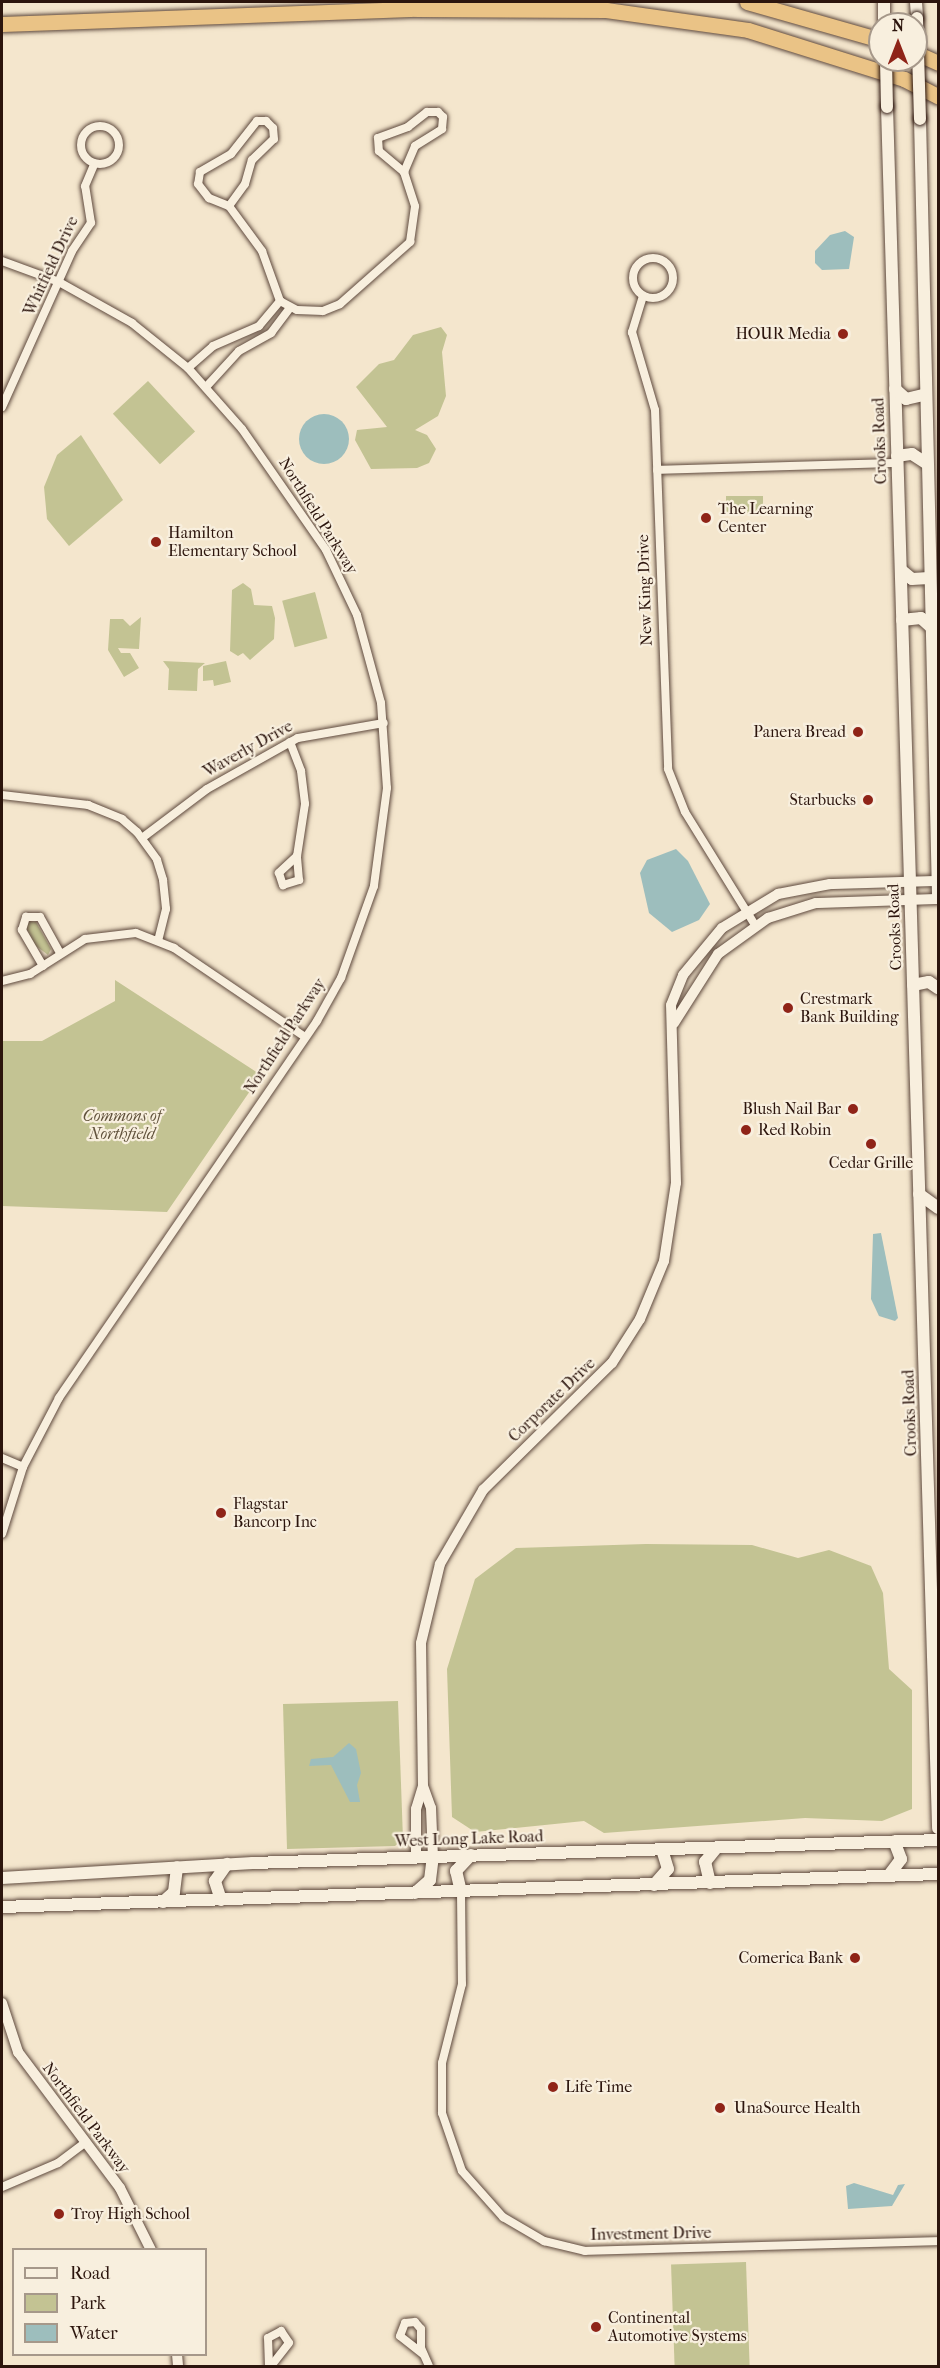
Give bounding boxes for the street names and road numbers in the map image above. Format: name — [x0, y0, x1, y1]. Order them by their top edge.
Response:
street label: Whitfield Drive — [20, 213, 82, 319]
street label: Crooks Road — [869, 397, 891, 485]
street label: Northfield Parkway — [274, 454, 362, 578]
street label: New King Drive — [633, 534, 657, 646]
street label: Waverly Drive — [200, 717, 296, 781]
street label: Crooks Road — [884, 883, 906, 971]
street label: Northfield Parkway — [240, 975, 330, 1097]
street label: Corporate Drive — [505, 1354, 599, 1446]
street label: Crooks Road — [899, 1369, 921, 1457]
street label: West Long Lake Road — [394, 1827, 544, 1851]
street label: Northfield Parkway — [38, 2059, 134, 2177]
street label: Investment Drive — [590, 2223, 712, 2245]

